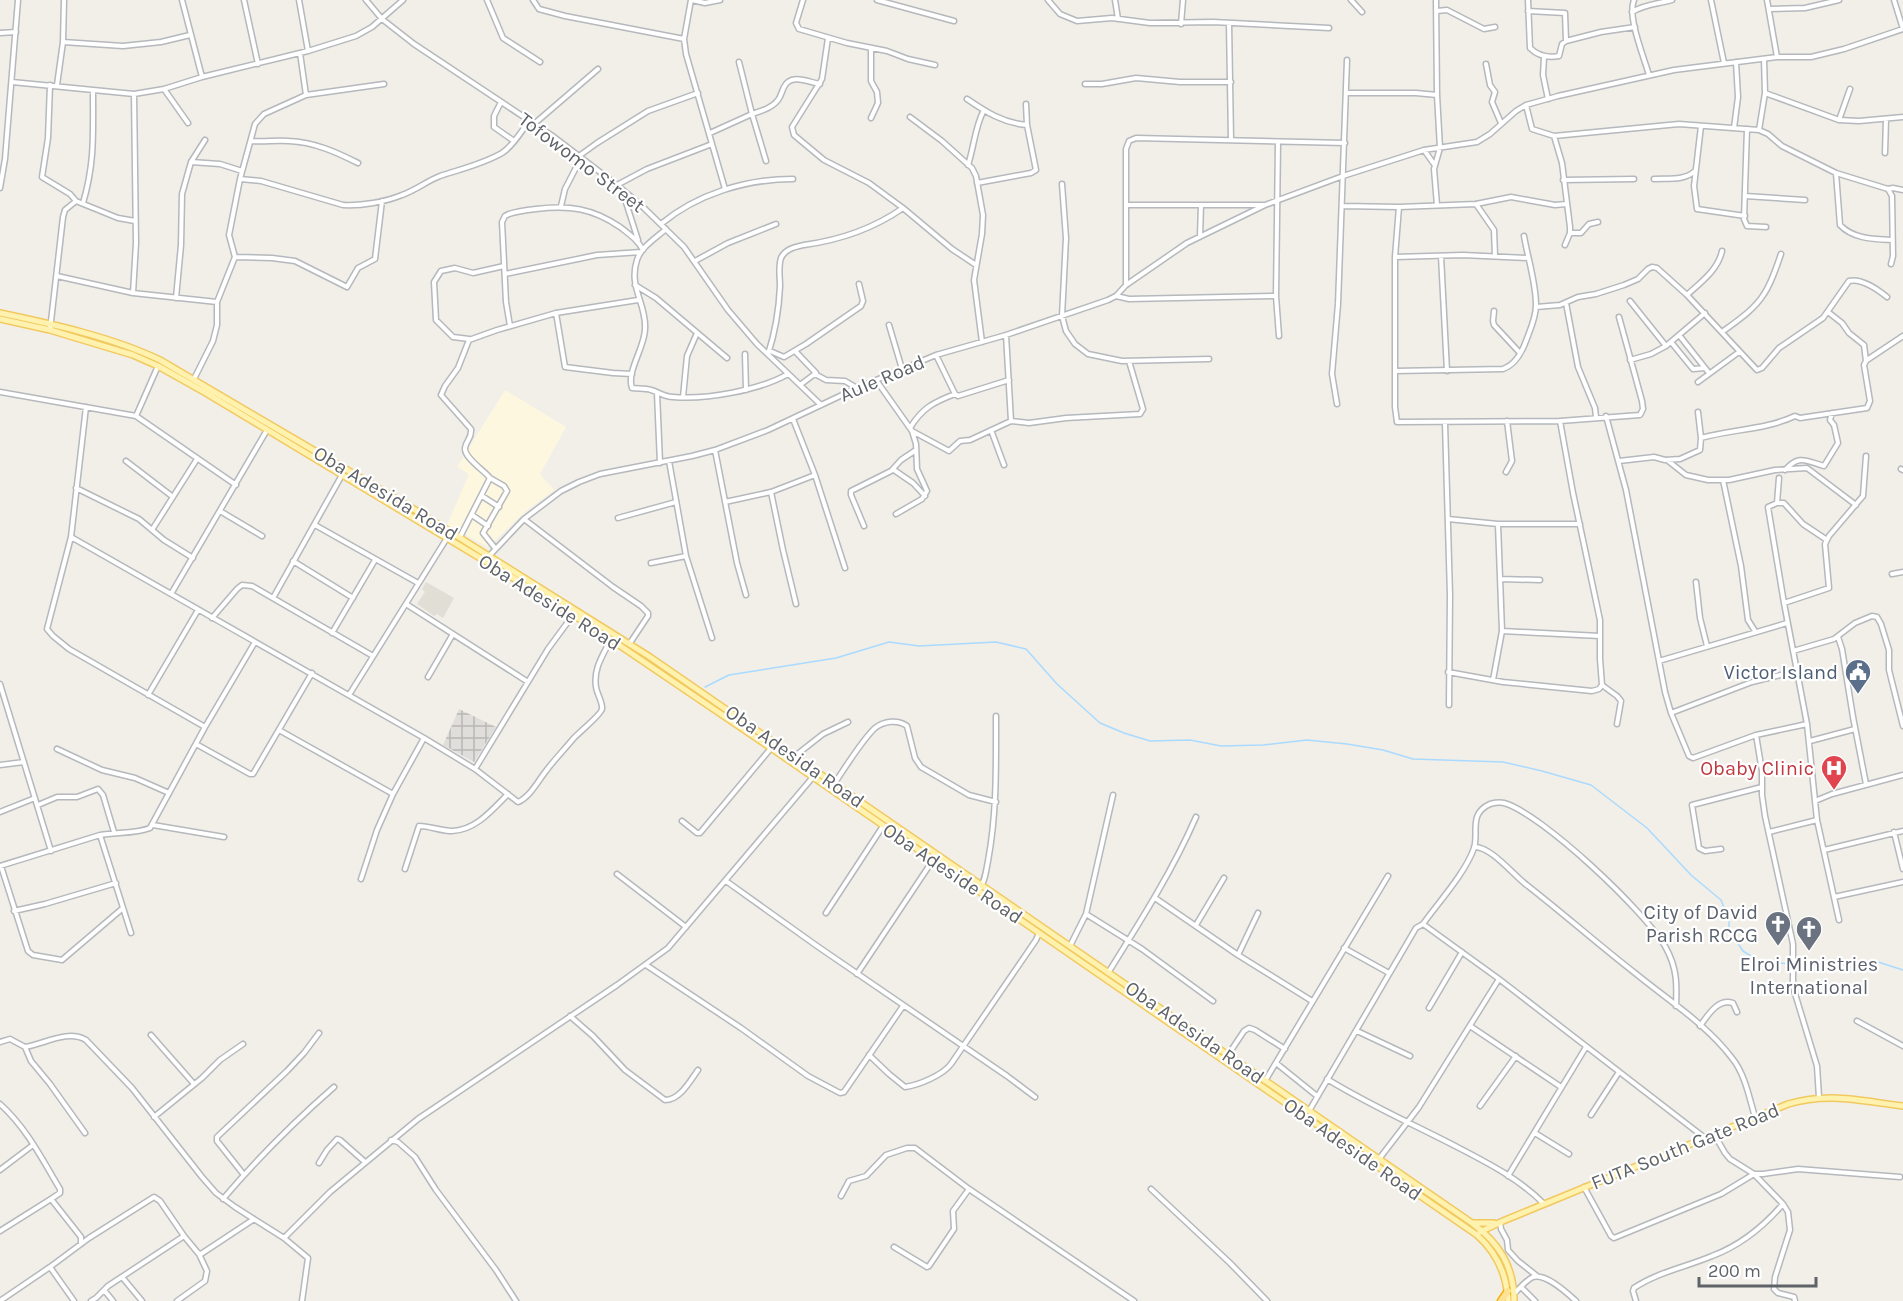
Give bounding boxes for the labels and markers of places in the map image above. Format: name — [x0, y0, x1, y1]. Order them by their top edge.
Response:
public building icon: Victor Island — [1843, 657, 1873, 695]
place label: Victor Island — [1723, 661, 1838, 684]
hospital icon: Obaby Clinic — [1819, 753, 1849, 791]
place label: Obaby Clinic — [1700, 757, 1814, 780]
place label: City of David Parish RCCG — [1644, 901, 1758, 947]
church icon: City of David Parish RCCG — [1763, 909, 1793, 947]
church icon: Elroi Ministries International — [1794, 914, 1824, 952]
place label: Elroi Ministries International — [1740, 953, 1878, 999]

